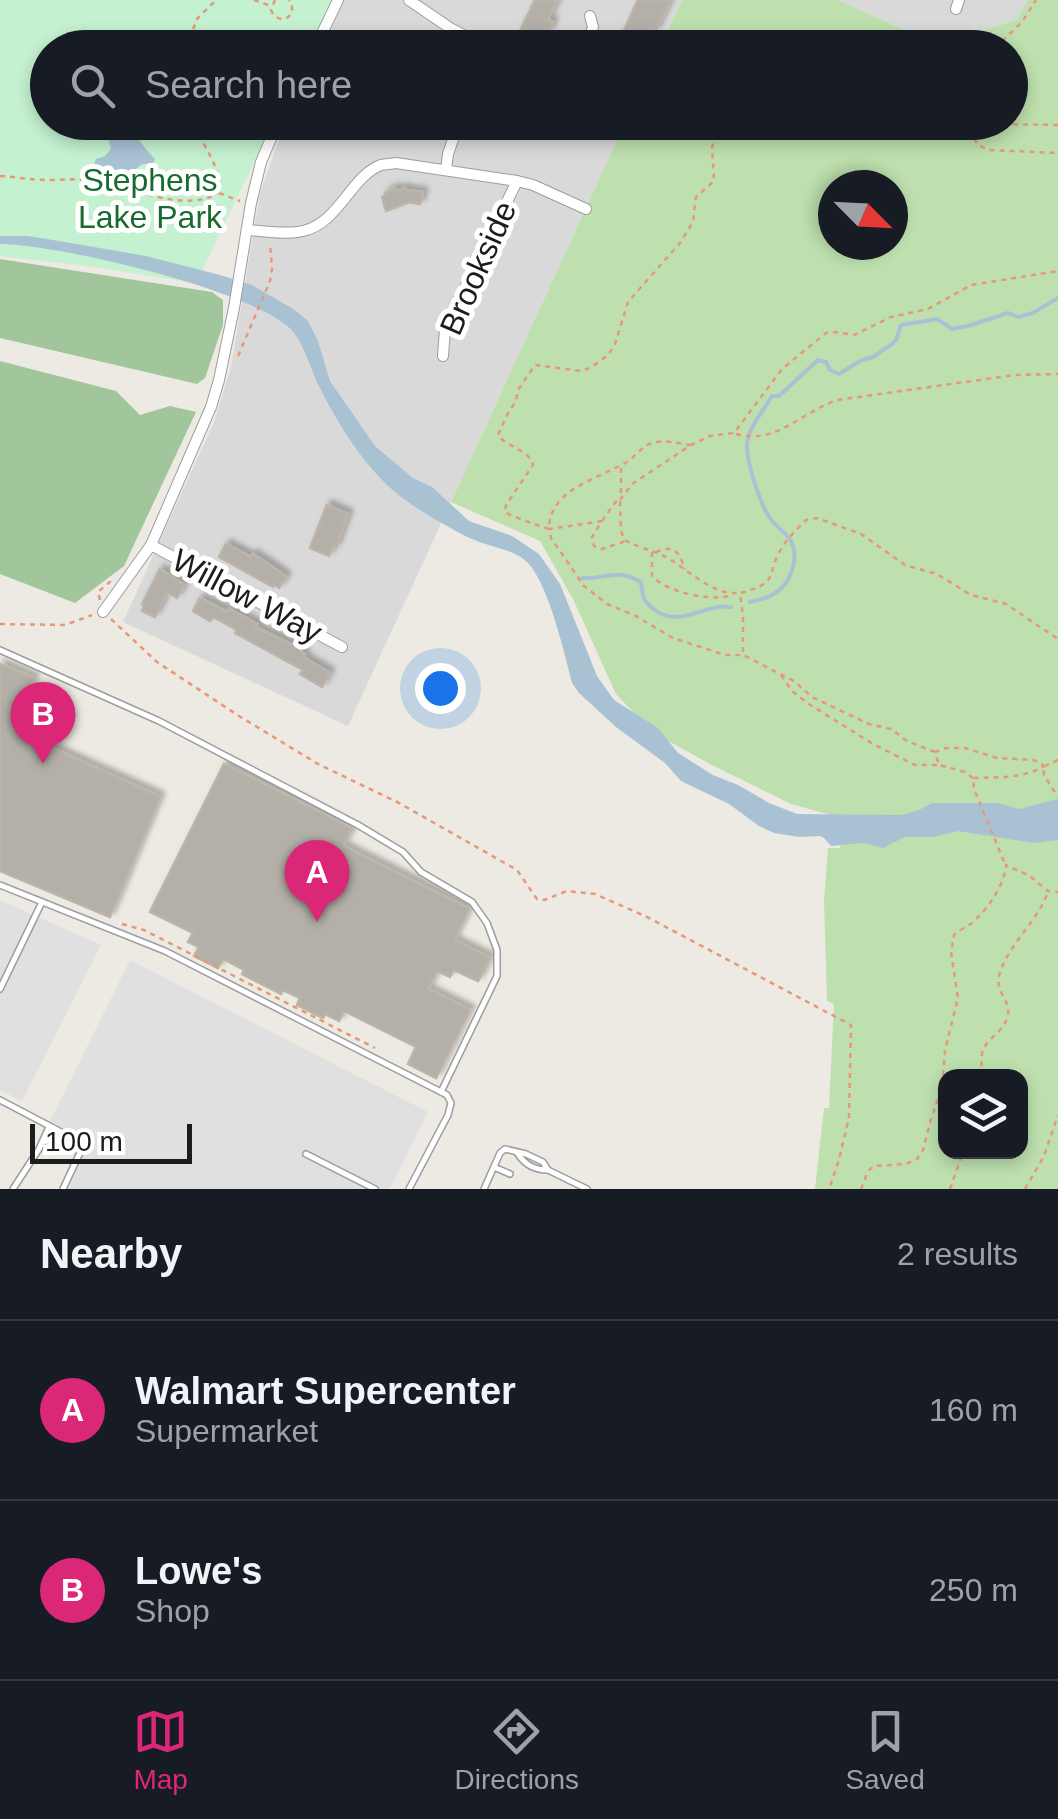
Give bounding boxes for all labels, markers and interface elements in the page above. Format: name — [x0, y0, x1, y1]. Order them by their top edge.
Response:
search box — [30, 30, 1028, 140]
icon: search — [65, 58, 120, 113]
text: Search here — [145, 64, 352, 106]
park label: Stephens Lake Park — [78, 162, 223, 235]
north arrow — [818, 170, 908, 260]
street label: Brookside — [433, 196, 523, 340]
street label: Willow Way — [166, 542, 328, 650]
your location — [415, 663, 466, 714]
pin: B — [10, 682, 76, 764]
pin: A — [284, 840, 350, 922]
map controls — [938, 1069, 1028, 1159]
button: layers — [938, 1069, 1028, 1159]
scale bar — [30, 1119, 192, 1164]
text: 100 m — [45, 1126, 123, 1157]
text: Nearby — [40, 1230, 182, 1277]
text: 2 results — [897, 1236, 1018, 1272]
text: Walmart Supercenter — [135, 1370, 516, 1412]
text: A — [61, 1392, 84, 1428]
text: 160 m — [929, 1392, 1018, 1428]
text: Supermarket — [135, 1413, 318, 1449]
text: Lowe's — [135, 1550, 262, 1592]
text: B — [61, 1572, 84, 1608]
text: 250 m — [929, 1572, 1018, 1608]
text: Shop — [135, 1593, 210, 1629]
tab: Map — [133, 1704, 188, 1796]
tab: Directions — [455, 1704, 579, 1796]
tab: Saved — [845, 1704, 925, 1796]

